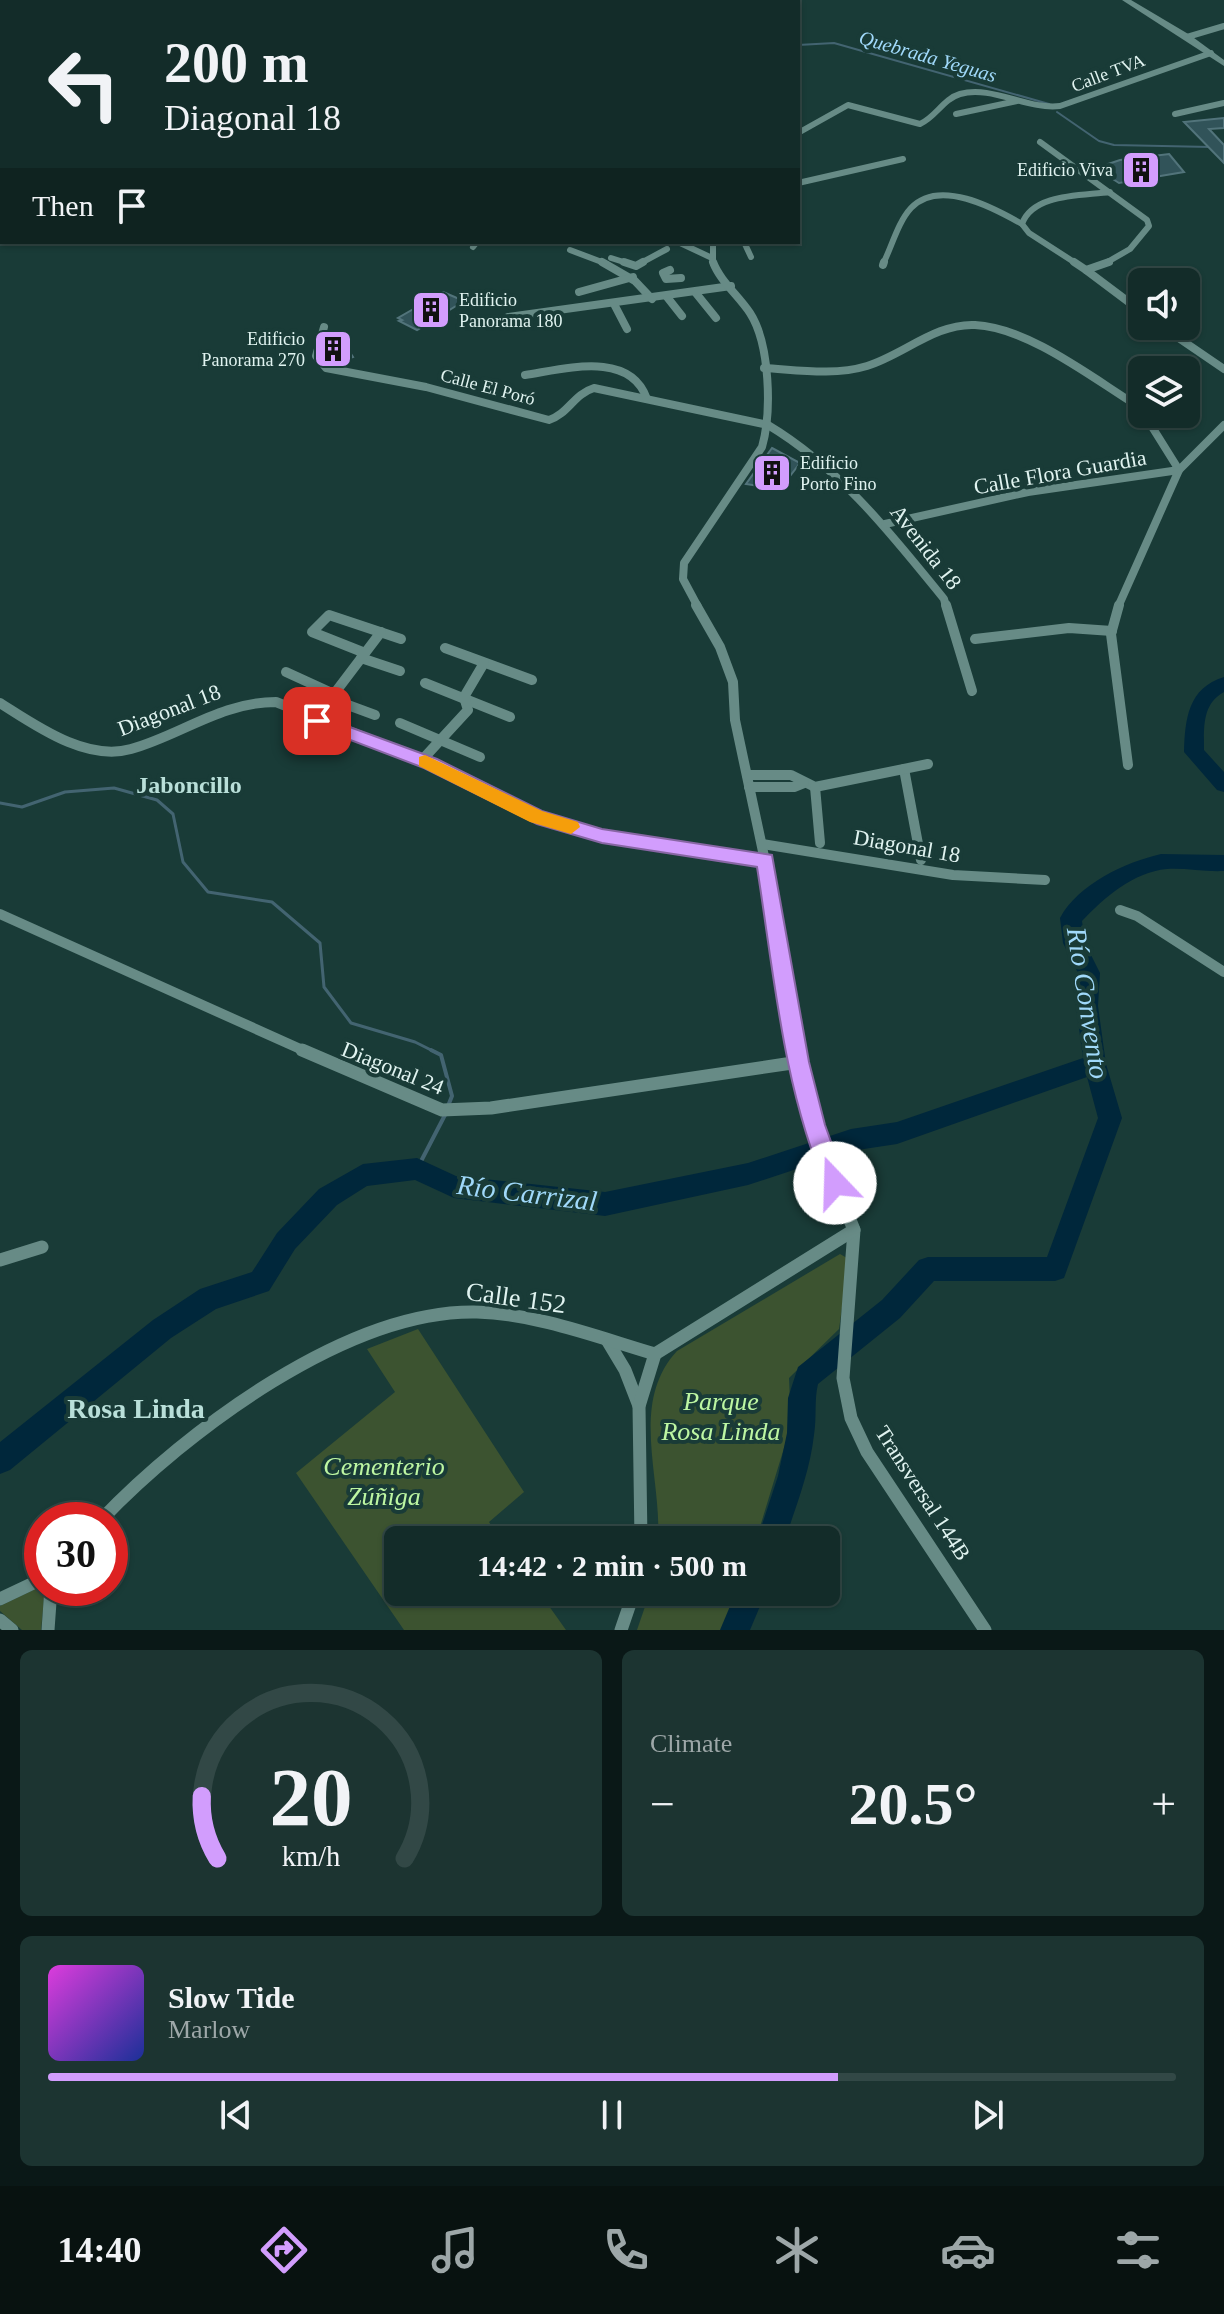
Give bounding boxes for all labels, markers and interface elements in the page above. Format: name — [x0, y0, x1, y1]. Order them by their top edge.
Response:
water label: Quebrada Yeguas — [856, 26, 1000, 87]
icon: left — [32, 32, 136, 136]
text: 200 m — [164, 32, 309, 94]
street label: Calle TVA — [1069, 50, 1147, 96]
text: Diagonal 18 — [164, 98, 341, 138]
building icon: Edificio Viva — [1120, 149, 1162, 191]
place label: Edificio Viva — [1017, 160, 1113, 180]
icon: arrive — [110, 184, 154, 228]
text: Then — [32, 189, 94, 222]
map controls — [1128, 268, 1200, 428]
button: sound — [1128, 268, 1200, 340]
building icon: Edificio Panorama 180 — [410, 289, 452, 331]
place label: Edificio Panorama 180 — [459, 290, 562, 331]
building icon: Edificio Panorama 270 — [312, 328, 354, 370]
place label: Edificio Panorama 270 — [202, 329, 305, 370]
button: layers — [1128, 356, 1200, 428]
street label: Calle El Poró — [439, 365, 537, 409]
street label: Calle Flora Guardia — [972, 444, 1148, 499]
building icon: Edificio Porto Fino — [751, 452, 793, 494]
place label: Edificio Porto Fino — [800, 453, 877, 494]
street label: Avenida 18 — [885, 500, 967, 594]
street label: Diagonal 18 — [114, 679, 224, 741]
pin — [283, 687, 351, 755]
icon: arrive — [295, 699, 339, 743]
district label: Jaboncillo — [136, 772, 242, 798]
street label: Diagonal 18 — [852, 824, 962, 868]
water label: Río Convento — [1061, 924, 1115, 1081]
street label: Diagonal 24 — [338, 1036, 448, 1100]
position arrow — [793, 1141, 877, 1225]
water label: Río Carrizal — [454, 1169, 599, 1217]
street label: Calle 152 — [464, 1277, 568, 1319]
park label: Parque Rosa Linda — [660, 1387, 781, 1446]
district label: Rosa Linda — [67, 1393, 205, 1424]
street label: Transversal 144B — [870, 1421, 976, 1565]
park label: Cementerio Zúñiga — [323, 1452, 445, 1511]
speed limit sign: 30 — [24, 1502, 128, 1606]
text: 14:42 · 2 min · 500 m — [477, 1549, 747, 1582]
text: Climate — [650, 1729, 732, 1758]
text: 20 — [269, 1751, 353, 1843]
text: 20.5° — [849, 1771, 978, 1837]
text: − — [650, 1780, 675, 1829]
text: + — [1151, 1780, 1176, 1829]
text: km/h — [282, 1841, 340, 1872]
text: Slow Tide — [168, 1981, 294, 2014]
text: Marlow — [168, 2015, 250, 2044]
icon: previous — [214, 2093, 258, 2137]
icon: pause — [590, 2093, 634, 2137]
icon: next — [966, 2093, 1010, 2137]
icon: directions — [256, 2222, 312, 2278]
icon: music — [427, 2222, 483, 2278]
icon: phone — [598, 2222, 654, 2278]
icon: climate — [769, 2222, 825, 2278]
icon: car — [940, 2222, 996, 2278]
icon: filters — [1110, 2222, 1166, 2278]
text: 14:40 — [57, 2230, 141, 2270]

